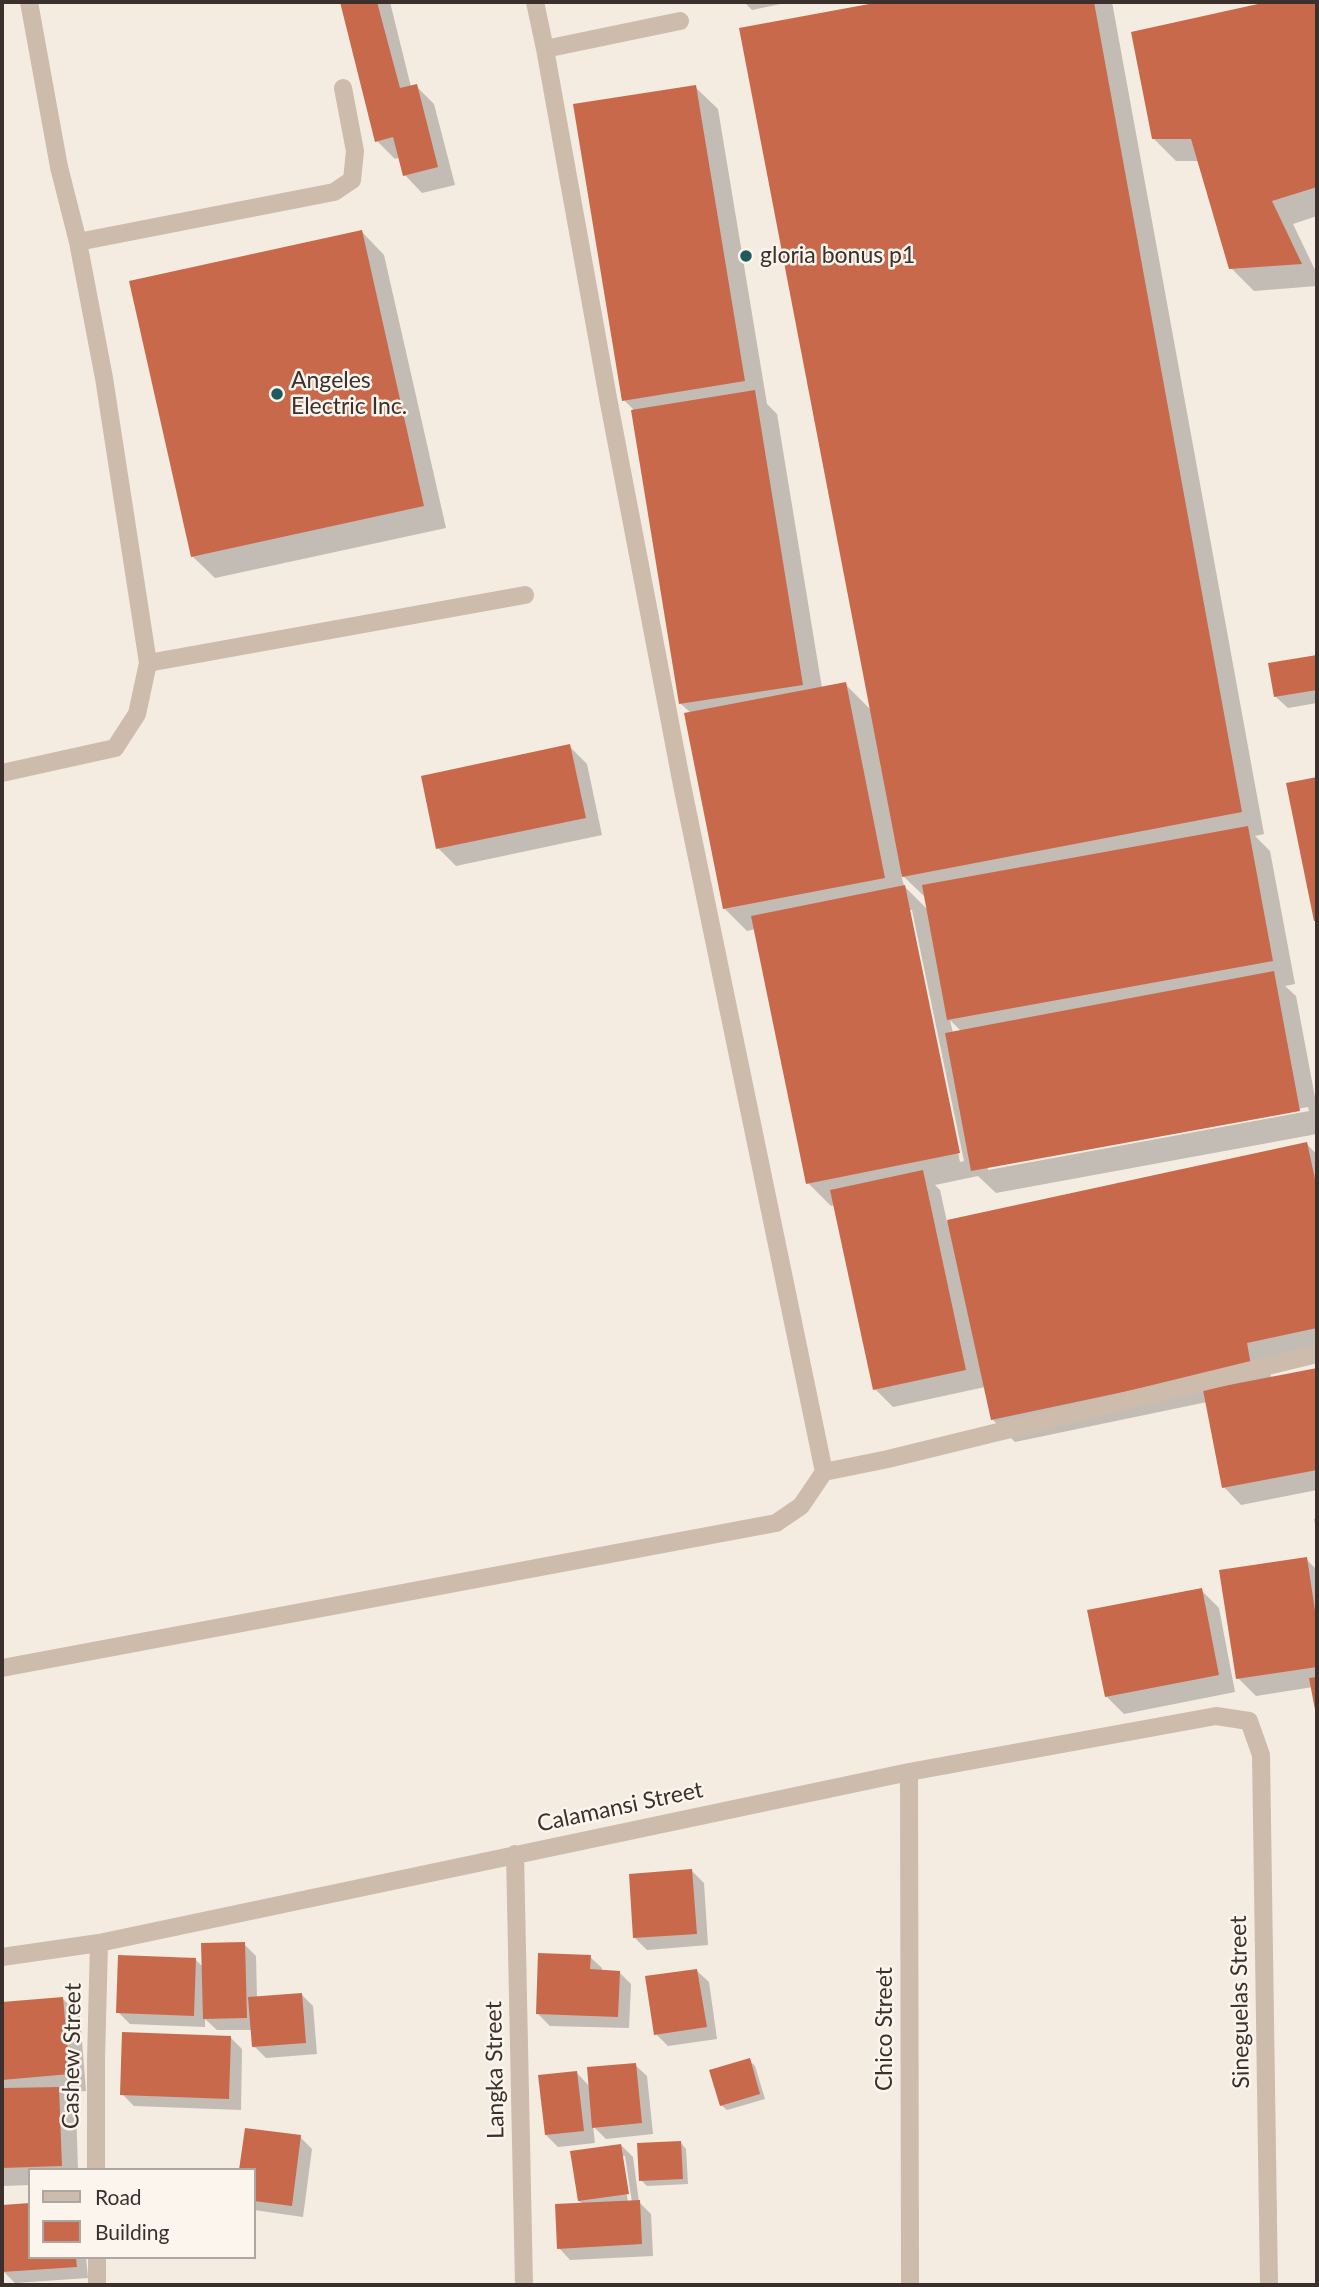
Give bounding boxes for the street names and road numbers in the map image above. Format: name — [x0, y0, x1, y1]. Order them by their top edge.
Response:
street label: Calamansi Street — [535, 1776, 705, 1838]
street label: Sineguelas Street — [1225, 1915, 1255, 2089]
street label: Chico Street — [871, 1967, 899, 2091]
street label: Cashew Street — [57, 1983, 87, 2129]
street label: Langka Street — [480, 2001, 510, 2139]

